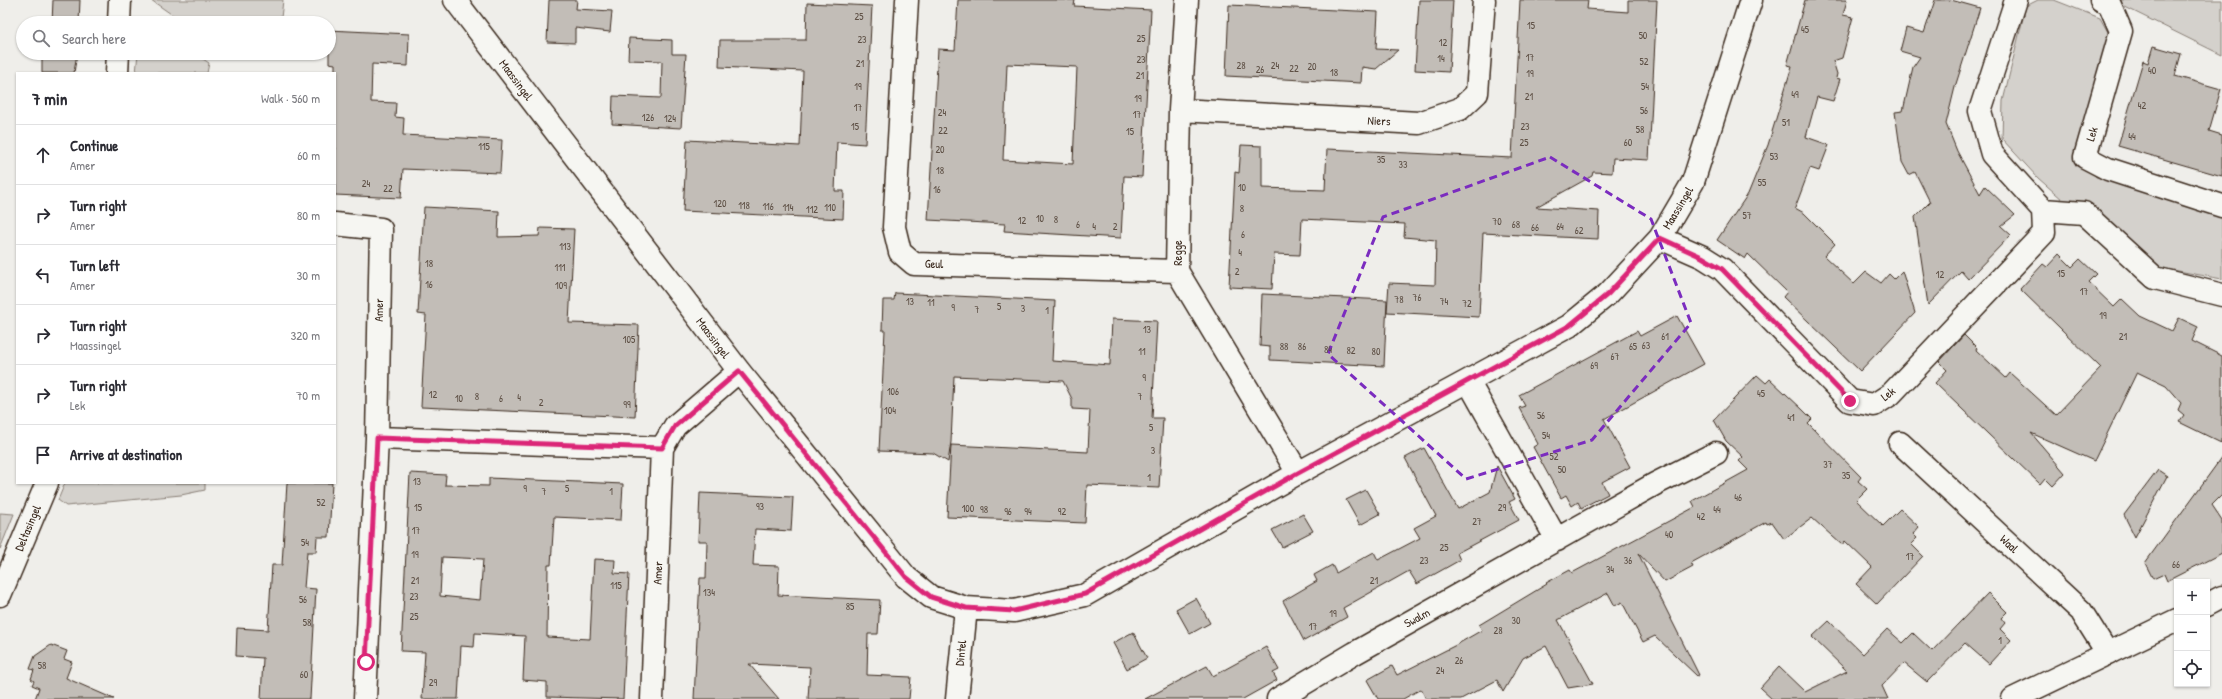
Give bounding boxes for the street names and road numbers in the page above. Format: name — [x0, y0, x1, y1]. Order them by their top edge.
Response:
street label: Maassingel — [495, 56, 538, 104]
street label: Niers — [1367, 111, 1391, 130]
street label: Lek — [2081, 125, 2102, 143]
street label: Maassingel — [1658, 182, 1697, 232]
street label: Regge — [1169, 240, 1186, 266]
street label: Geul — [925, 255, 944, 272]
street label: Amer — [370, 298, 387, 322]
street label: Maassingel — [692, 314, 735, 362]
street label: Lek — [1877, 383, 1899, 405]
street label: Deltasingel — [10, 501, 45, 553]
street label: Waal — [1996, 531, 2023, 557]
street label: Amer — [649, 561, 666, 585]
street label: Swalm — [1401, 604, 1433, 632]
street label: Dintel — [951, 638, 970, 667]

